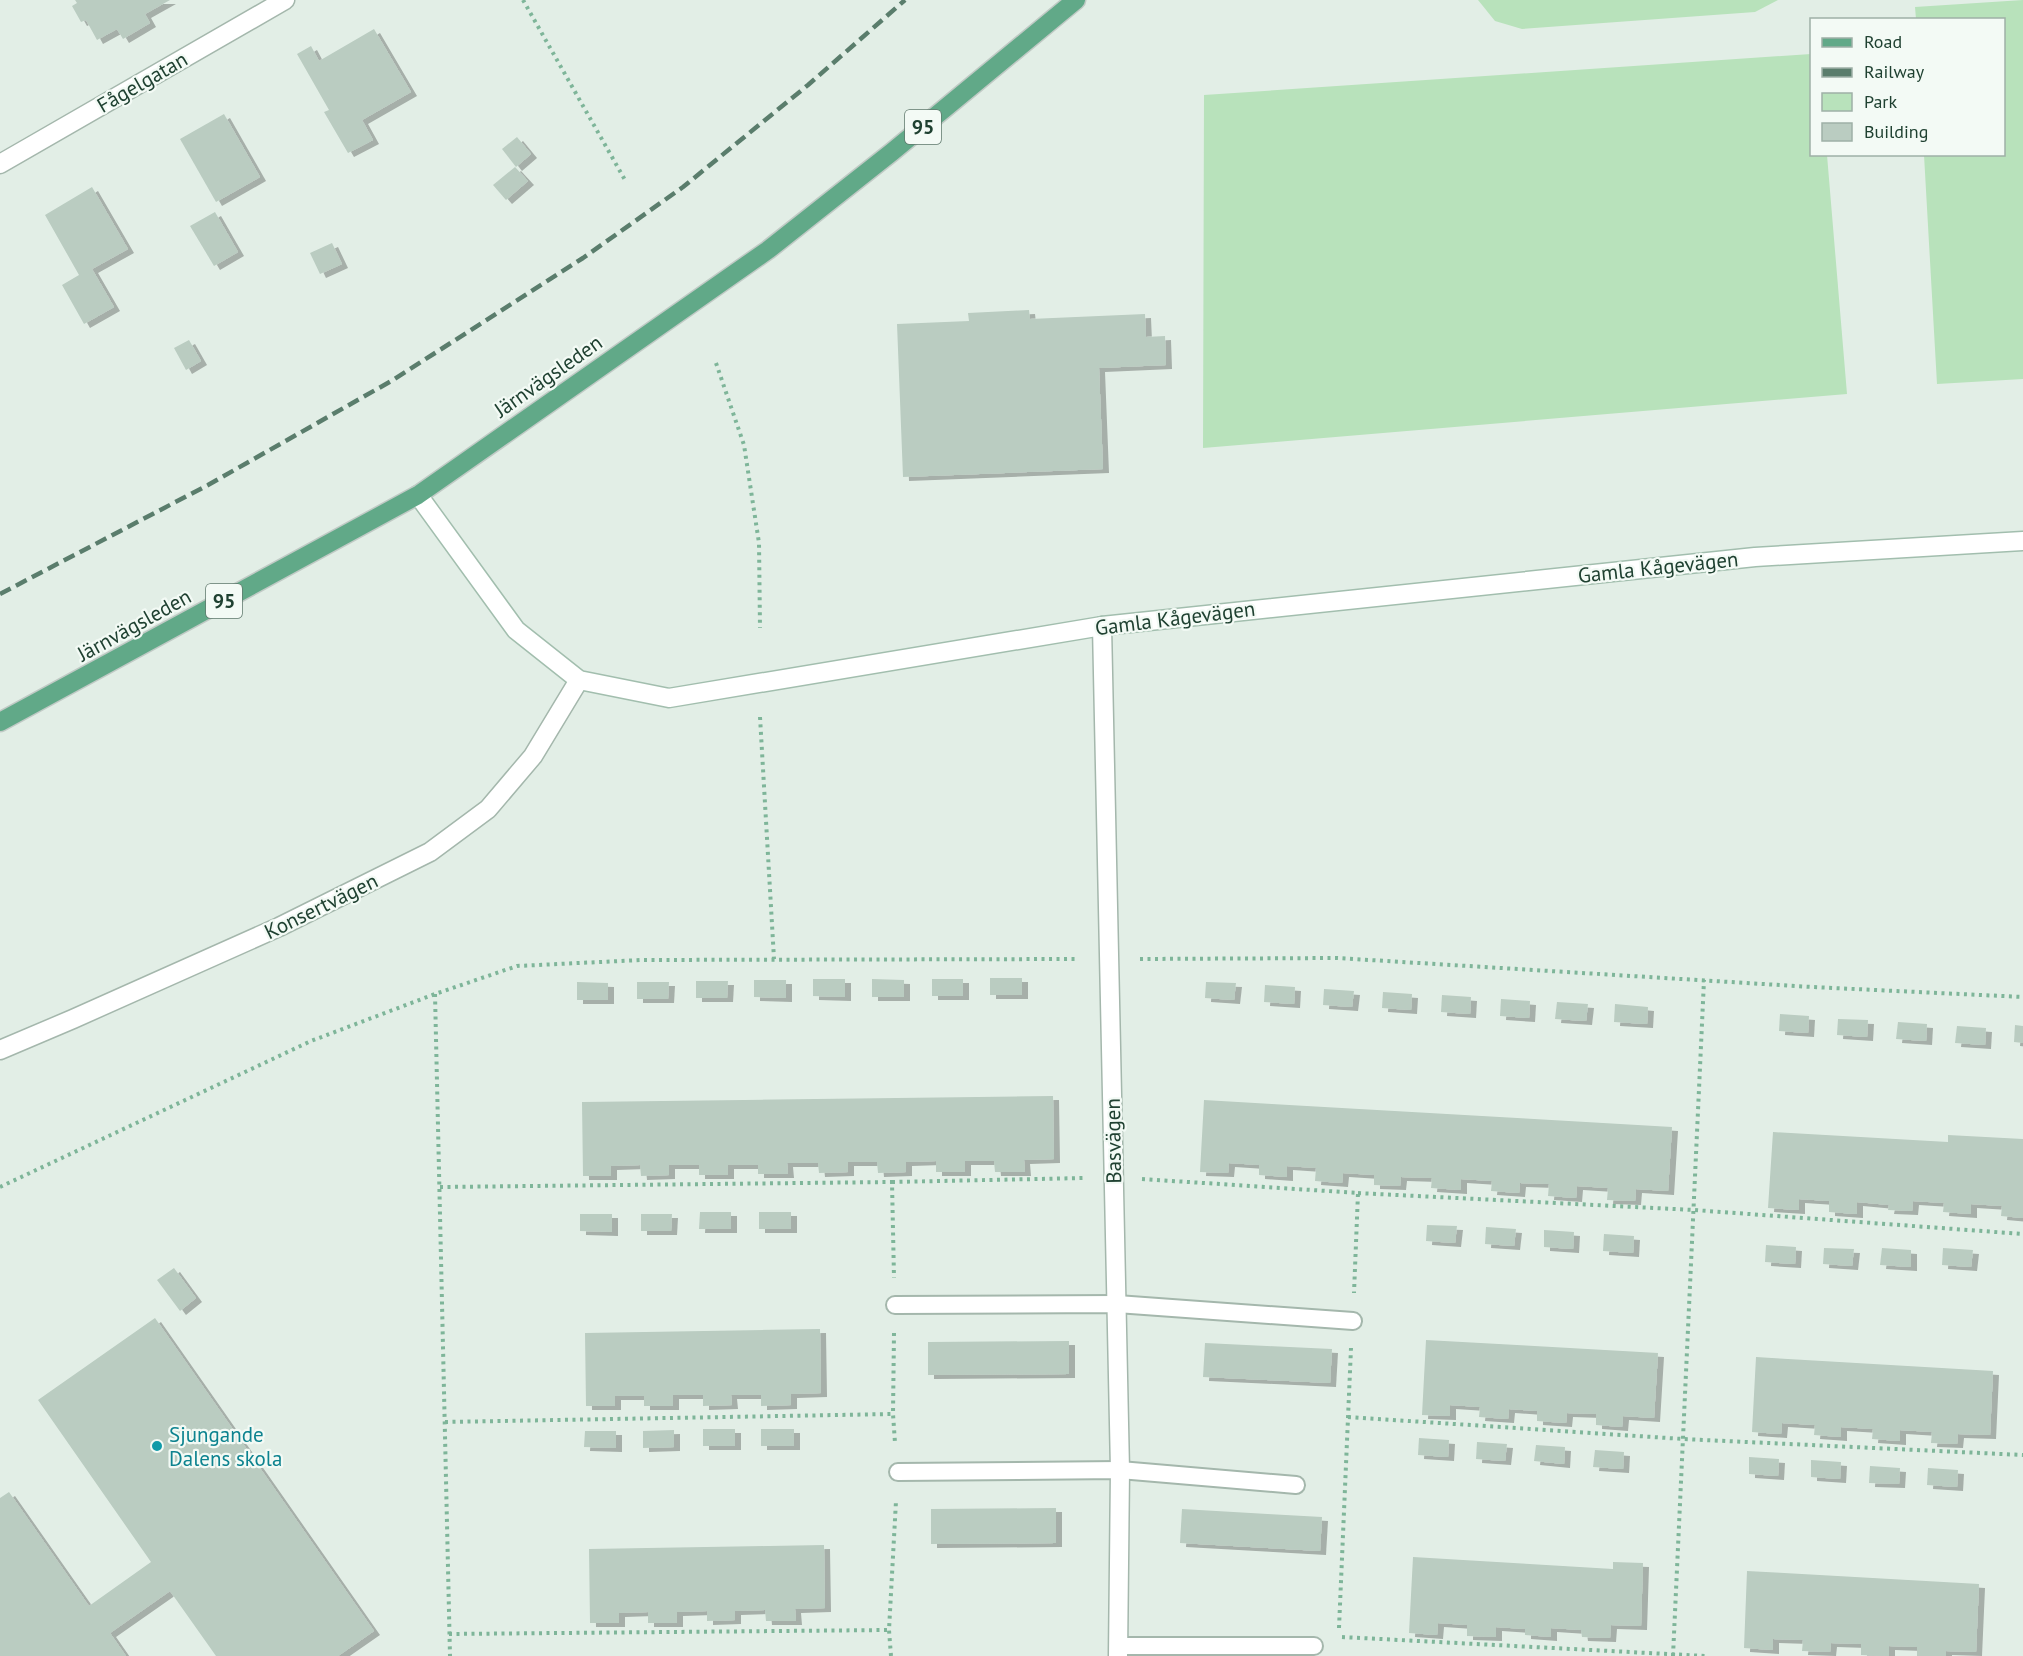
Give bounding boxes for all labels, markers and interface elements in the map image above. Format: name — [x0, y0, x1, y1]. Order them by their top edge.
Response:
legend — [1810, 18, 2005, 156]
text: Road — [1864, 30, 1902, 53]
street label: Fågelgatan — [92, 45, 192, 119]
text: Railway — [1864, 60, 1925, 83]
text: Park — [1864, 90, 1897, 113]
road number: 95 — [905, 110, 941, 144]
text: Building — [1864, 120, 1928, 143]
street label: Järnvägsleden — [488, 329, 607, 424]
street label: Gamla Kågevägen — [1576, 545, 1740, 589]
street label: Järnvägsleden — [71, 583, 196, 668]
road number: 95 — [206, 584, 242, 618]
street label: Gamla Kågevägen — [1093, 595, 1257, 641]
street label: Konsertvägen — [260, 867, 382, 945]
street label: Basvägen — [1099, 1098, 1127, 1184]
place label: Sjungande Dalens skola — [169, 1421, 282, 1472]
marker: Sjungande Dalens skola — [150, 1439, 164, 1453]

